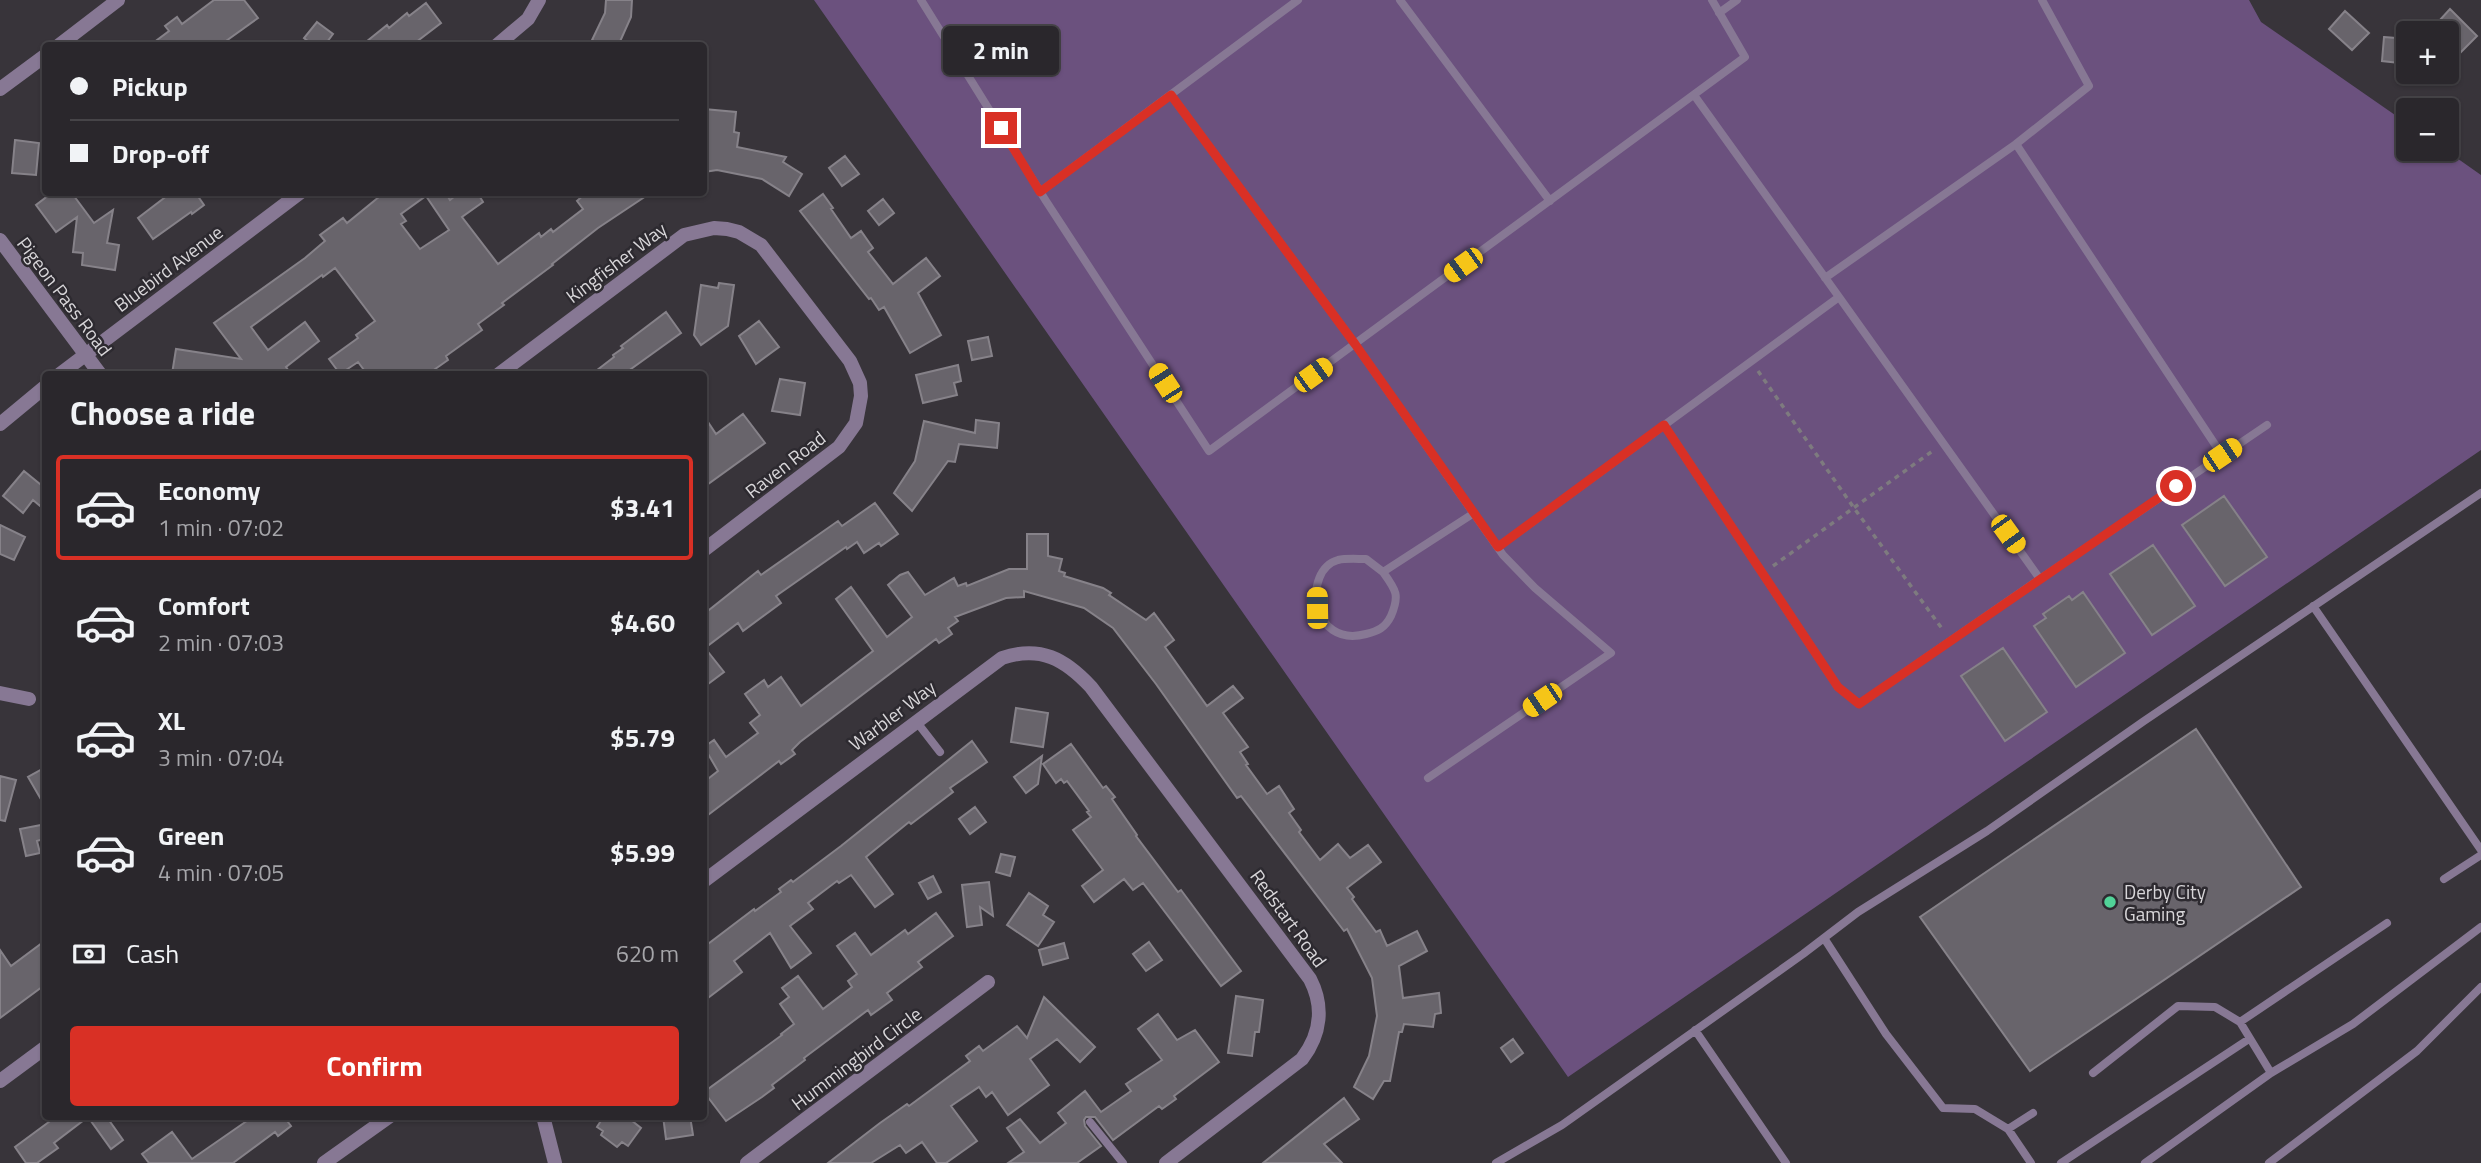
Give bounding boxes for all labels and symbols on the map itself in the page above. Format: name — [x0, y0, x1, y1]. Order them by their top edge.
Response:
callout: 2 min — [943, 26, 1059, 76]
route end — [985, 112, 1017, 144]
street label: Kingfisher Way — [559, 214, 673, 310]
street label: Bluebird Avenue — [107, 217, 229, 319]
street label: Pigeon Pass Road — [10, 230, 120, 362]
car — [1440, 244, 1487, 286]
car — [1290, 354, 1337, 396]
car — [1145, 360, 1186, 406]
street label: Raven Road — [739, 423, 831, 505]
car — [2199, 435, 2246, 475]
route start — [2160, 470, 2192, 502]
car — [1988, 511, 2029, 557]
car — [1307, 587, 1328, 629]
street label: Warbler Way — [842, 673, 942, 757]
car — [1519, 680, 1566, 720]
street label: Redstart Road — [1244, 863, 1334, 973]
place label: Derby City Gaming — [2124, 877, 2206, 928]
marker: Derby City Gaming — [2102, 894, 2118, 910]
street label: Hummingbird Circle — [785, 999, 927, 1117]

